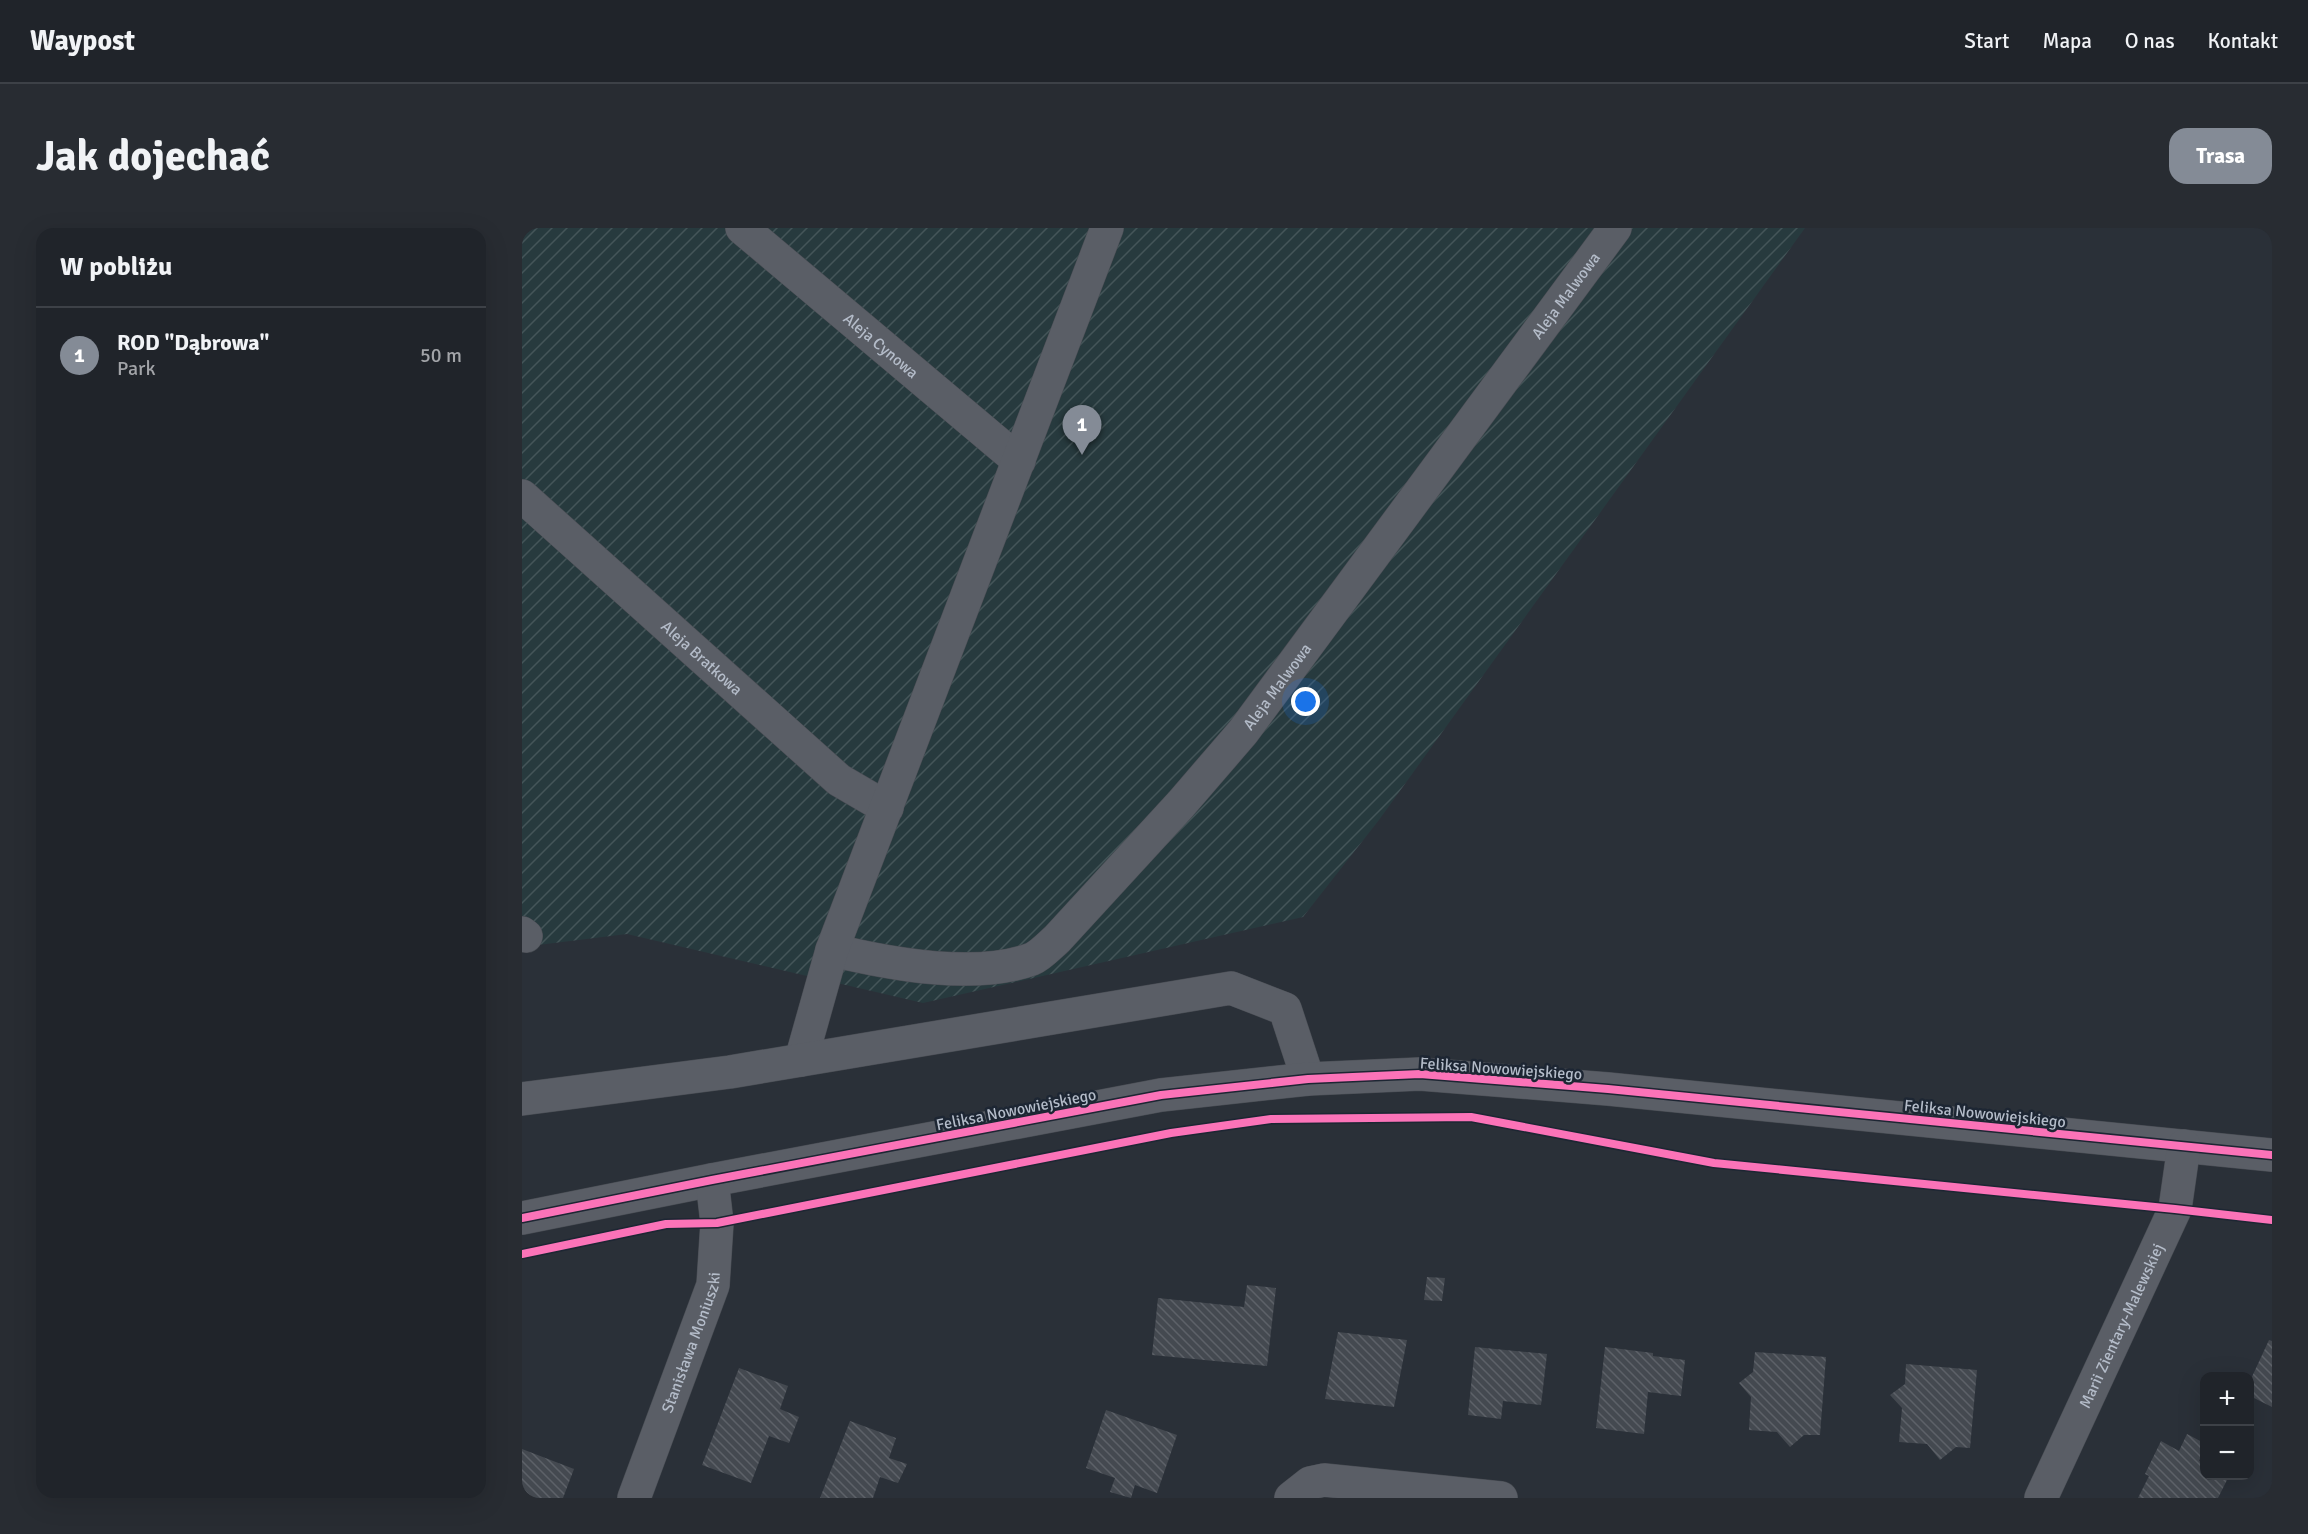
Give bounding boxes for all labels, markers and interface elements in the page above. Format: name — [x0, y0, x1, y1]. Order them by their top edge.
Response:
text: Waypost — [30, 24, 135, 58]
text: Start — [1964, 28, 2009, 54]
text: Mapa — [2042, 28, 2092, 54]
text: O nas — [2125, 28, 2175, 54]
text: Kontakt — [2208, 28, 2278, 54]
button: Trasa — [2169, 128, 2272, 184]
text: Jak dojechać — [36, 131, 270, 182]
street label: Aleja Malwowa — [1528, 248, 1605, 343]
text: W pobliżu — [60, 251, 172, 283]
street label: Aleja Cynowa — [839, 309, 922, 383]
text: ROD "Dąbrowa" — [117, 329, 269, 356]
text: 1 — [74, 343, 85, 368]
text: 50 m — [420, 343, 462, 368]
text: Park — [117, 356, 155, 381]
pin: 1 — [1062, 406, 1102, 455]
street label: Aleja Bratkowa — [657, 617, 746, 700]
street label: Aleja Malwowa — [1239, 640, 1316, 734]
your location — [1291, 687, 1320, 716]
street label: Feliksa Nowowiejskiego — [1419, 1053, 1583, 1085]
street label: Feliksa Nowowiejskiego — [934, 1085, 1098, 1135]
street label: Feliksa Nowowiejskiego — [1903, 1096, 2067, 1132]
street label: Marii Zientary-Malewskiej — [2075, 1240, 2169, 1412]
street label: Stanisława Moniuszki — [657, 1271, 725, 1416]
map controls — [2200, 1372, 2254, 1480]
button: + — [2200, 1372, 2254, 1426]
button: − — [2200, 1426, 2254, 1480]

